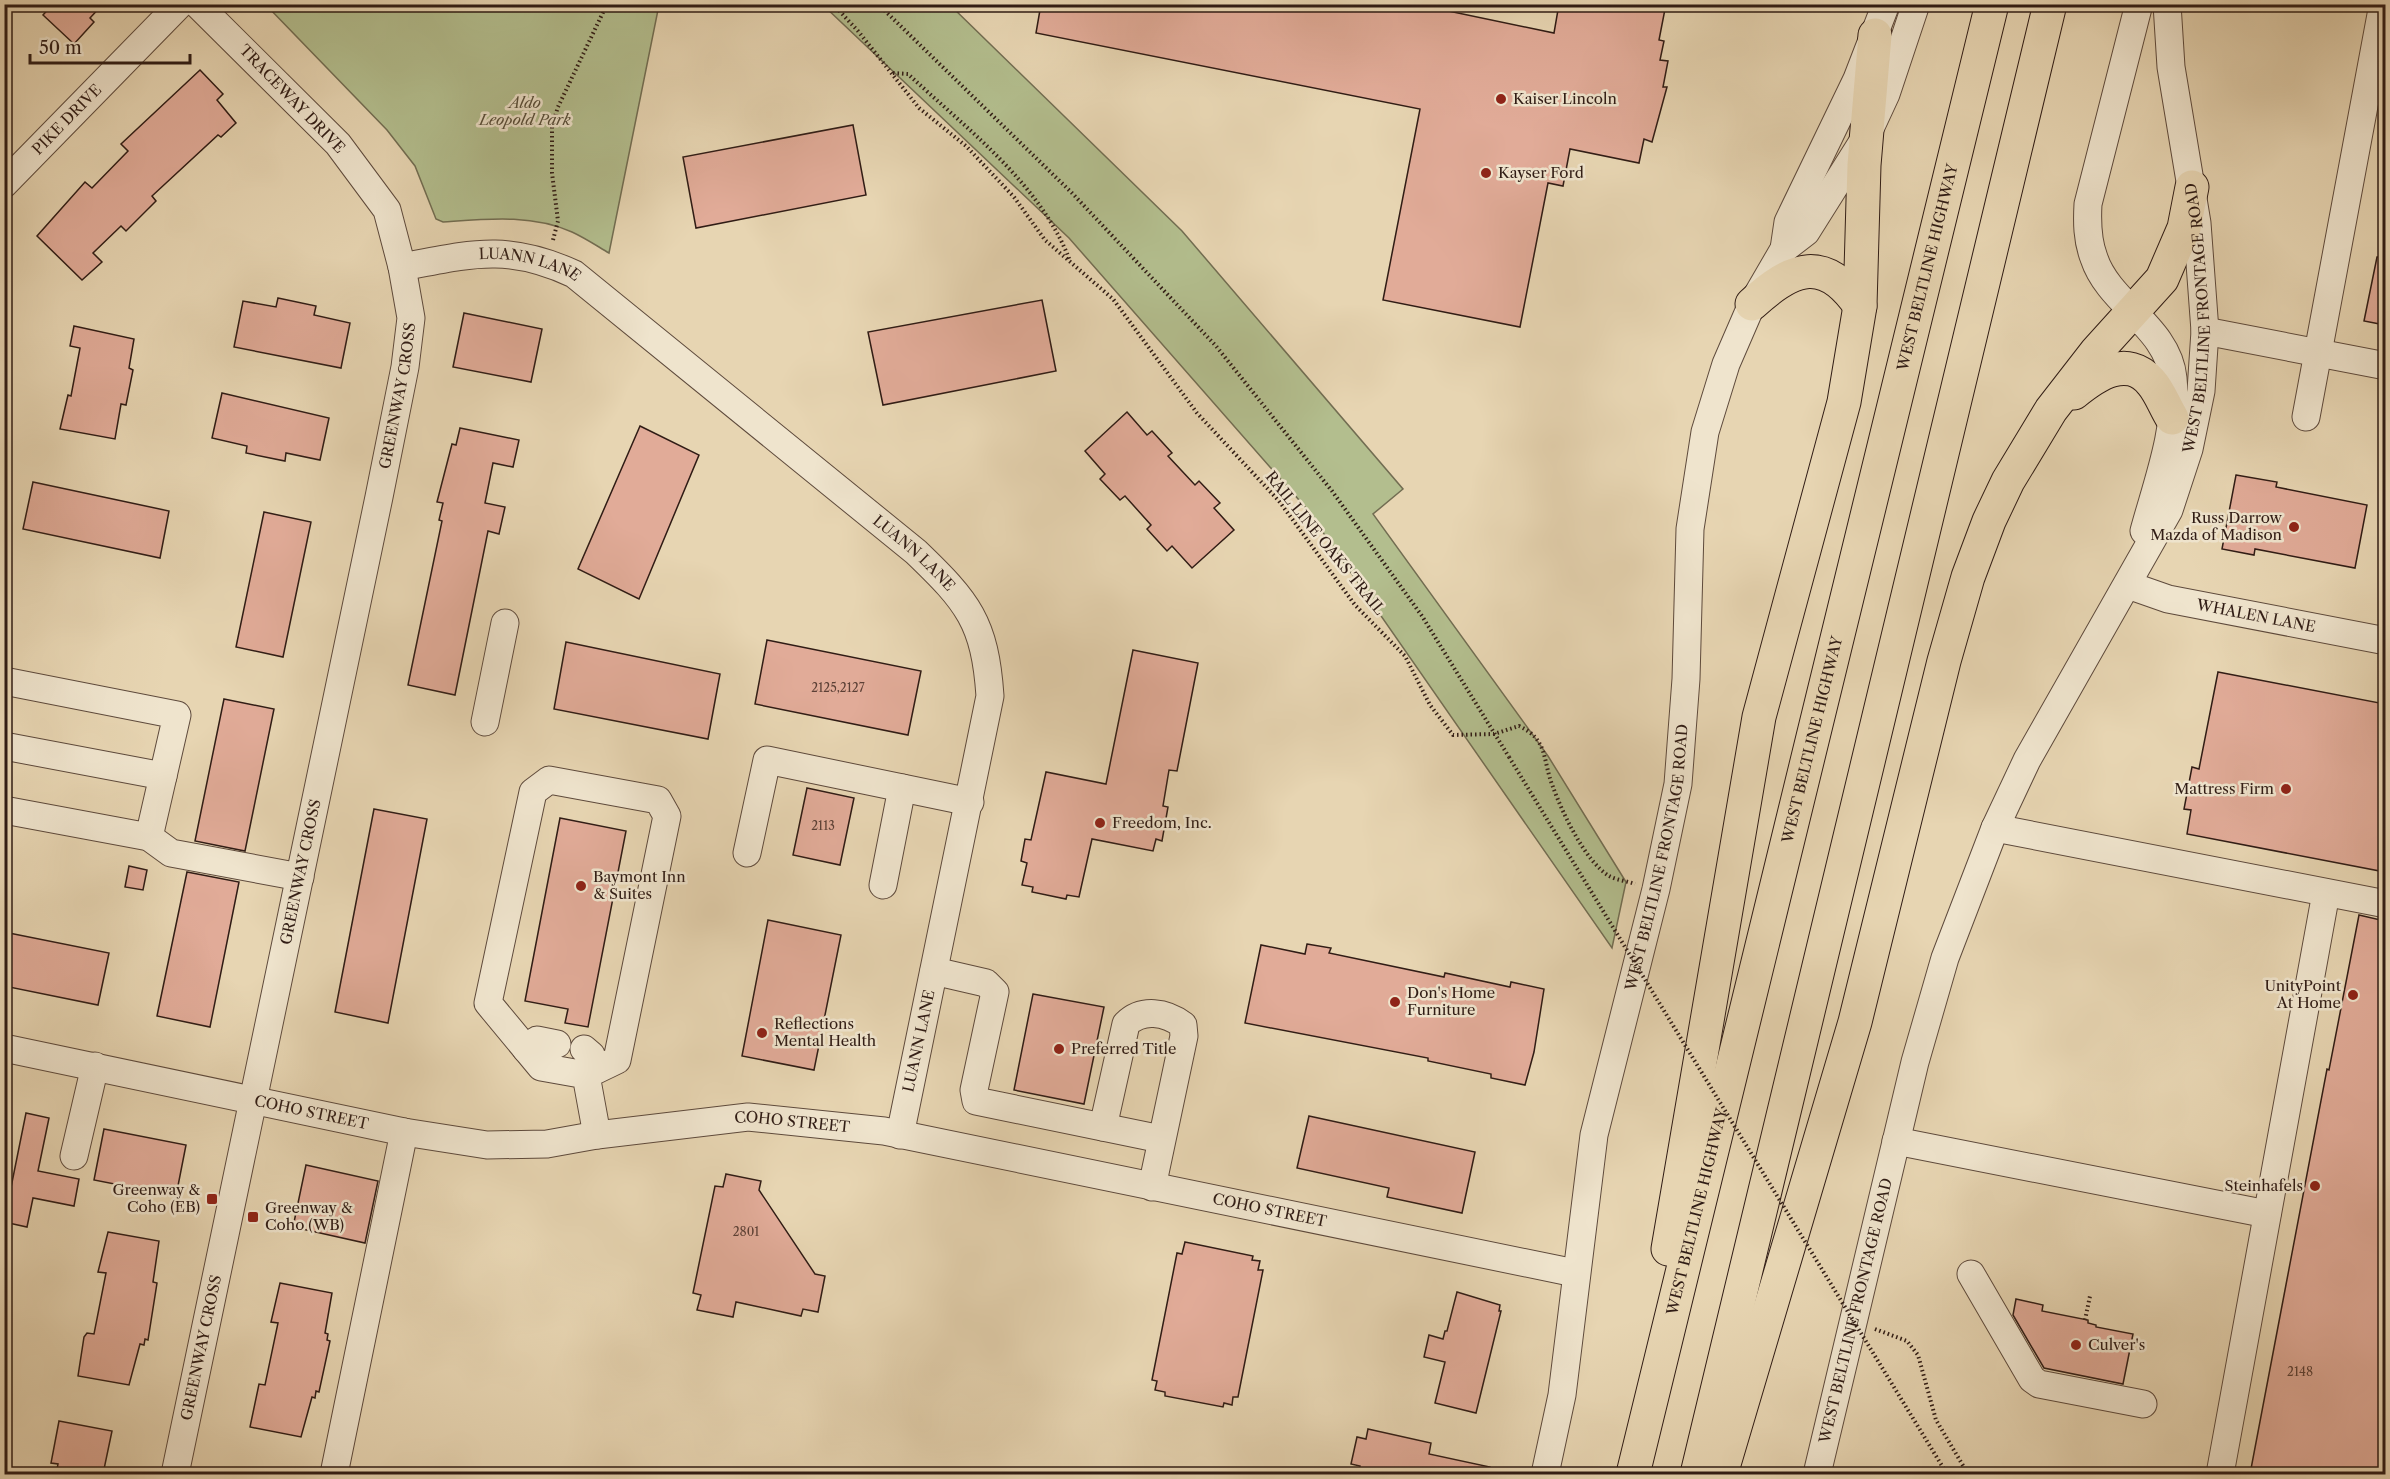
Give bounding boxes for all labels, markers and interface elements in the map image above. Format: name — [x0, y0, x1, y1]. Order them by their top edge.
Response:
scale bar — [30, 27, 190, 65]
text: 50 m — [39, 37, 82, 59]
street label: TRACEWAY DRIVE — [236, 40, 349, 157]
street label: PIKE DRIVE — [28, 80, 105, 159]
place label: Kaiser Lincoln — [1513, 89, 1617, 108]
marker: Kaiser Lincoln — [1494, 92, 1508, 106]
park label: Aldo Leopold Park — [478, 93, 571, 129]
street label: WEST BELTLINE HIGHWAY — [1893, 162, 1962, 374]
place label: Kayser Ford — [1498, 163, 1584, 182]
marker: Kayser Ford — [1479, 166, 1493, 180]
street label: WEST BELTLINE FRONTAGE ROAD — [2178, 182, 2214, 456]
street label: LUANN LANE — [478, 244, 585, 285]
street label: GREENWAY CROSS — [375, 322, 419, 471]
street label: RAIL LINE OAKS TRAIL — [1262, 467, 1389, 619]
place label: Russ Darrow Mazda of Madison — [2150, 508, 2283, 544]
street label: LUANN LANE — [869, 511, 959, 595]
marker: Russ Darrow Mazda of Madison — [2287, 520, 2301, 534]
street label: WHALEN LANE — [2194, 595, 2317, 636]
street label: WEST BELTLINE HIGHWAY — [1777, 634, 1846, 846]
house number: 2125,2127 — [811, 680, 865, 695]
street label: WEST BELTLINE FRONTAGE ROAD — [1621, 723, 1692, 993]
place label: Mattress Firm — [2174, 779, 2274, 798]
marker: Mattress Firm — [2279, 782, 2293, 796]
street label: GREENWAY CROSS — [276, 797, 325, 946]
place label: Freedom, Inc. — [1112, 813, 1212, 832]
marker: Freedom, Inc. — [1093, 816, 1107, 830]
house number: 2113 — [811, 818, 835, 833]
place label: Baymont Inn & Suites — [593, 867, 686, 903]
marker: Baymont Inn & Suites — [574, 879, 588, 893]
place label: UnityPoint At Home — [2265, 976, 2342, 1012]
place label: Don's Home Furniture — [1407, 983, 1495, 1019]
street label: LUANN LANE — [898, 988, 939, 1094]
marker: UnityPoint At Home — [2346, 988, 2360, 1002]
marker: Don's Home Furniture — [1388, 995, 1402, 1009]
place label: Reflections Mental Health — [774, 1014, 877, 1050]
marker: Reflections Mental Health — [755, 1026, 769, 1040]
place label: Preferred Title — [1071, 1039, 1176, 1058]
marker: Preferred Title — [1052, 1042, 1066, 1056]
street label: COHO STREET — [253, 1091, 371, 1133]
street label: WEST BELTLINE HIGHWAY — [1662, 1106, 1731, 1318]
street label: COHO STREET — [733, 1107, 852, 1137]
street label: WEST BELTLINE FRONTAGE ROAD — [1814, 1176, 1896, 1446]
place label: Steinhafels — [2224, 1176, 2303, 1195]
marker: Steinhafels — [2308, 1179, 2322, 1193]
place label: Greenway & Coho (EB) — [113, 1180, 200, 1216]
street label: COHO STREET — [1211, 1189, 1329, 1231]
marker: Greenway & Coho (EB) — [205, 1192, 219, 1206]
place label: Greenway & Coho (WB) — [265, 1198, 352, 1234]
marker: Greenway & Coho (WB) — [246, 1210, 260, 1224]
house number: 2801 — [733, 1224, 759, 1239]
street label: GREENWAY CROSS — [176, 1273, 225, 1422]
place label: Culver's — [2088, 1335, 2145, 1354]
marker: Culver's — [2069, 1338, 2083, 1352]
house number: 2148 — [2287, 1364, 2313, 1379]

